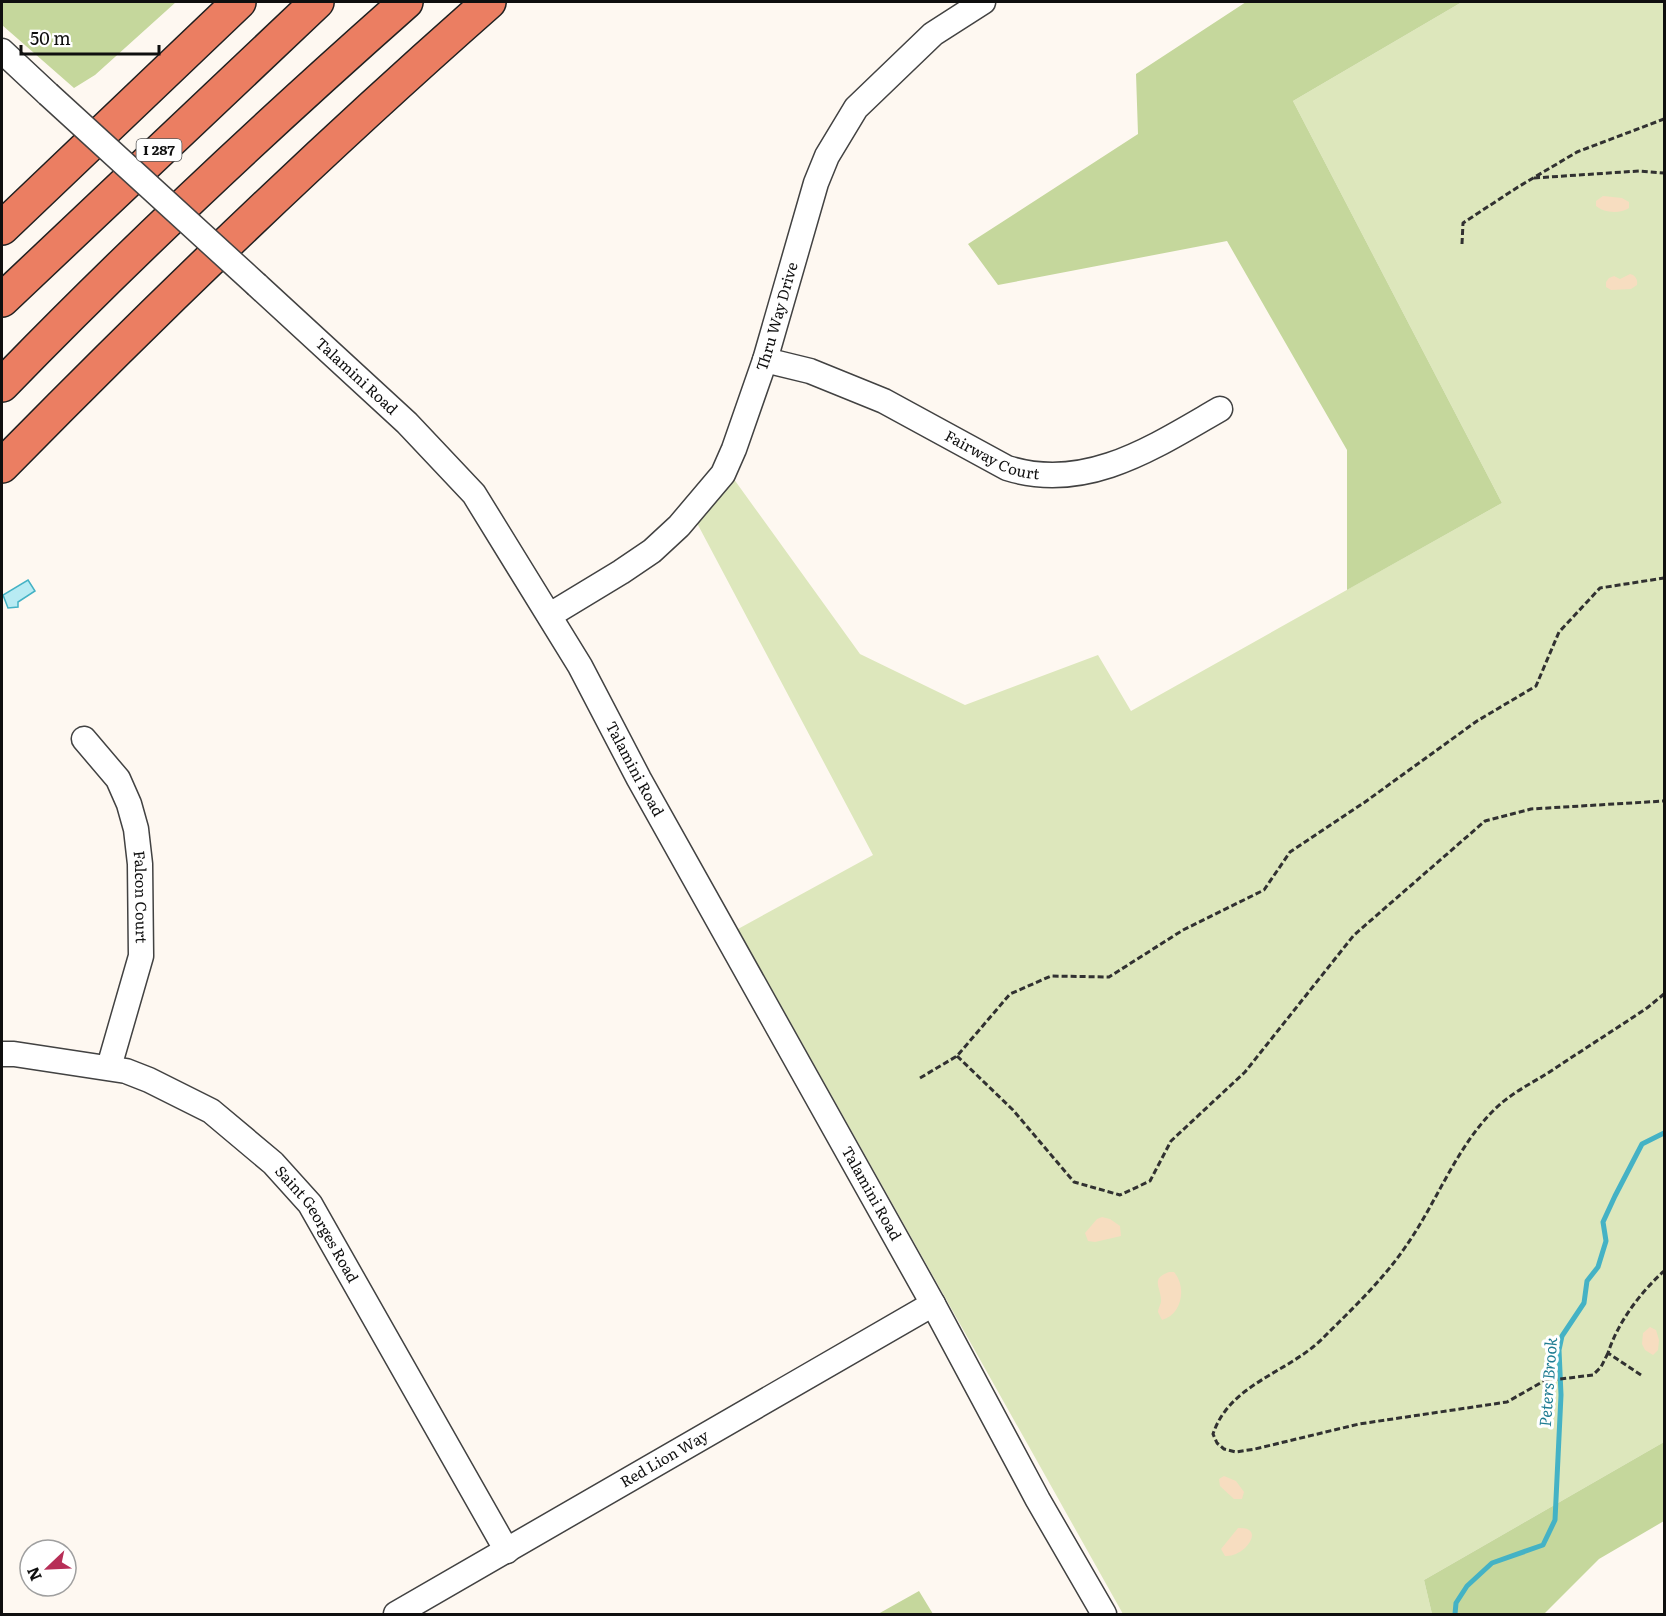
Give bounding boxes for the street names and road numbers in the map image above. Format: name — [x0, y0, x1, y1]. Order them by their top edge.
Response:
road number: I 287 — [136, 139, 182, 161]
street label: Thru Way Drive — [749, 259, 803, 374]
street label: Talamini Road — [311, 331, 404, 419]
street label: Fairway Court — [941, 423, 1041, 484]
street label: Talamini Road — [601, 717, 671, 820]
street label: Falcon Court — [129, 849, 154, 943]
street label: Talamini Road — [837, 1141, 908, 1244]
street label: Saint Georges Road — [270, 1160, 365, 1286]
street label: Red Lion Way — [615, 1423, 713, 1492]

